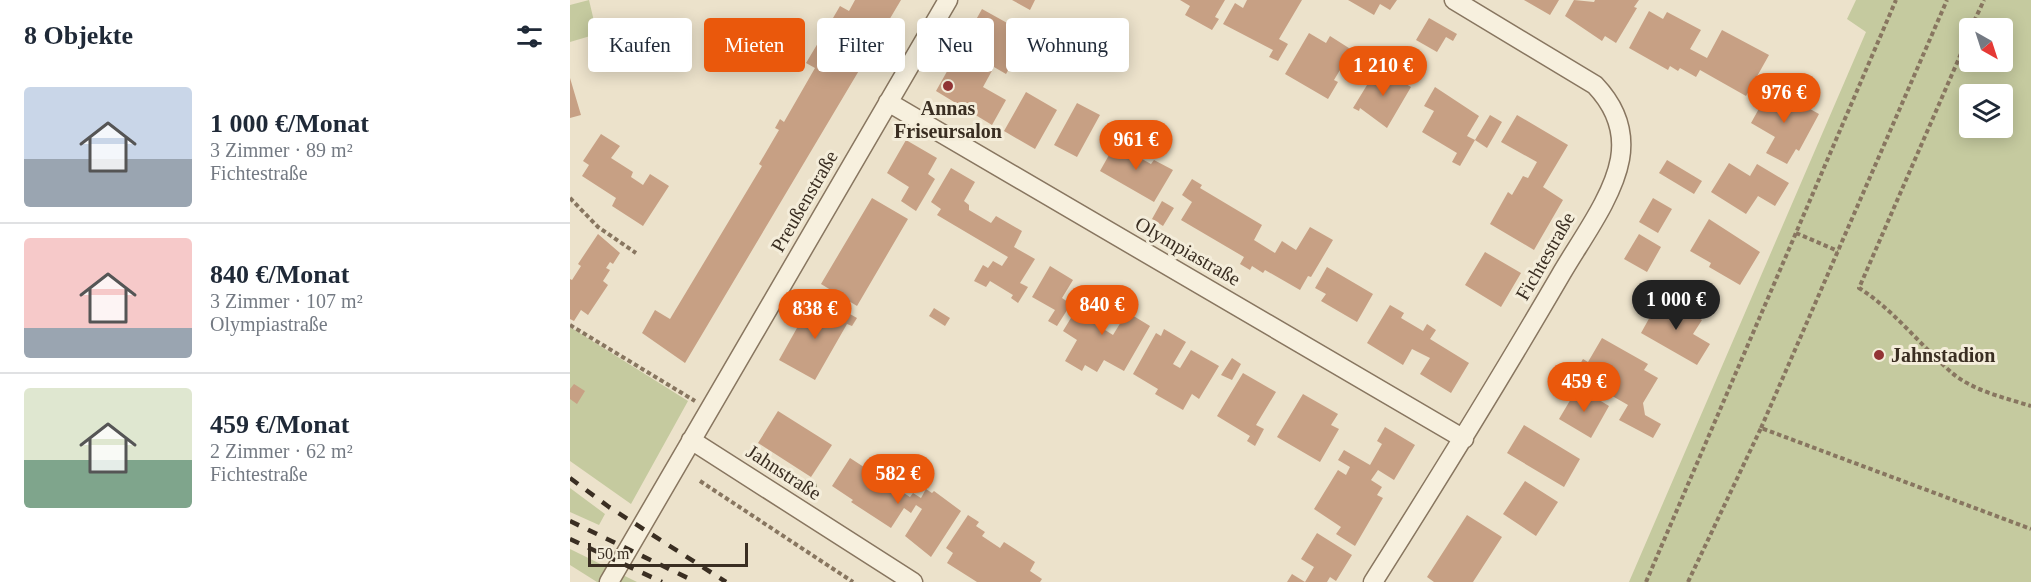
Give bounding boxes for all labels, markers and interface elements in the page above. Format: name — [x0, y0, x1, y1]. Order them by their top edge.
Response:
chip: Kaufen — [588, 18, 692, 72]
chip: Mieten — [704, 18, 805, 72]
chip: Filter — [817, 18, 905, 72]
chip: Neu — [917, 18, 994, 72]
chip: Wohnung — [1006, 18, 1129, 72]
north arrow — [1959, 18, 2013, 72]
map controls — [1959, 18, 2013, 138]
icon: filters — [513, 20, 546, 53]
text: 8 Objekte — [24, 21, 133, 50]
pin: 1 210 € — [1328, 46, 1438, 97]
text: 1 210 € — [1353, 54, 1413, 76]
pin: 976 € — [1742, 73, 1826, 124]
marker: Annas Friseursalon — [941, 79, 955, 93]
text: 976 € — [1762, 81, 1807, 103]
button: layers — [1959, 84, 2013, 138]
place label: Annas Friseursalon — [894, 97, 1002, 142]
text: 1 000 €/Monat — [210, 109, 369, 138]
icon: home — [72, 111, 144, 183]
pin: 961 € — [1094, 120, 1178, 171]
text: 961 € — [1114, 128, 1159, 150]
text: 3 Zimmer · 89 m² — [210, 139, 353, 161]
street label: Preußenstraße — [766, 146, 842, 256]
text: Fichtestraße — [210, 162, 308, 184]
street label: Fichtestraße — [1511, 208, 1579, 304]
street label: Olympiastraße — [1131, 212, 1245, 291]
text: 840 €/Monat — [210, 260, 349, 289]
icon: home — [72, 262, 144, 334]
pin: 1 000 € — [1621, 280, 1731, 331]
pin: 840 € — [1060, 285, 1144, 336]
text: 1 000 € — [1646, 288, 1706, 310]
pin: 838 € — [773, 289, 857, 340]
text: 3 Zimmer · 107 m² — [210, 290, 363, 312]
text: 840 € — [1080, 293, 1125, 315]
text: 838 € — [793, 297, 838, 319]
text: Olympiastraße — [210, 313, 328, 335]
place label: Jahnstadion — [1891, 344, 1996, 366]
marker: Jahnstadion — [1872, 348, 1886, 362]
pin: 459 € — [1542, 362, 1626, 413]
text: 459 € — [1562, 370, 1607, 392]
text: 459 €/Monat — [210, 410, 349, 439]
icon: home — [72, 412, 144, 484]
text: 2 Zimmer · 62 m² — [210, 440, 353, 462]
street label: Jahnstraße — [743, 440, 825, 504]
pin: 582 € — [856, 454, 940, 505]
text: 582 € — [876, 462, 921, 484]
text: Fichtestraße — [210, 463, 308, 485]
scale bar — [588, 540, 748, 568]
text: 50 m — [597, 545, 629, 562]

